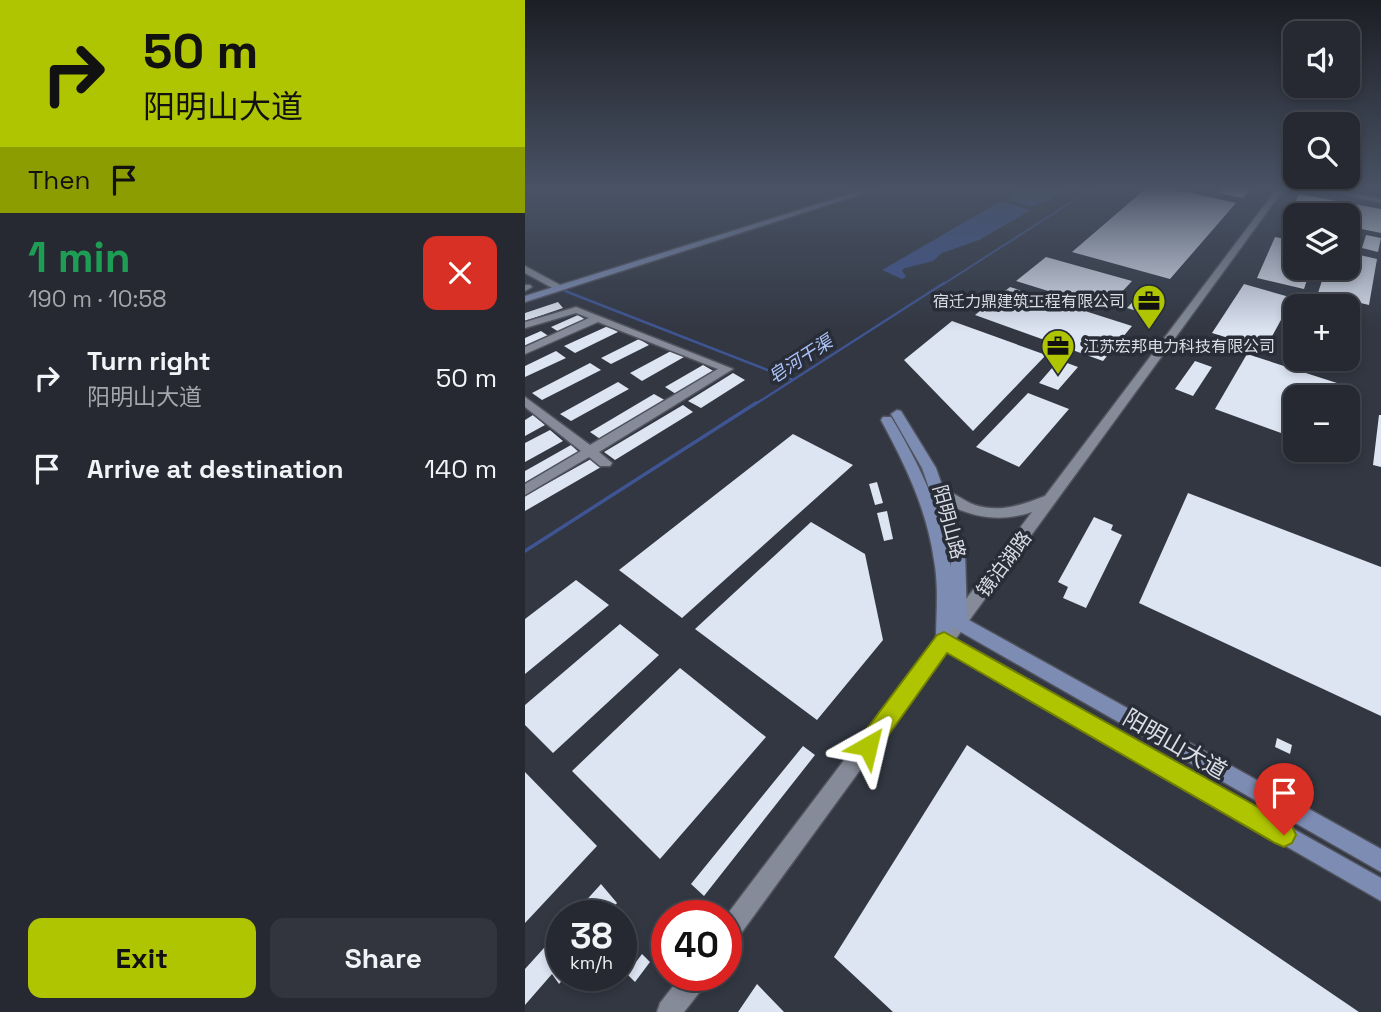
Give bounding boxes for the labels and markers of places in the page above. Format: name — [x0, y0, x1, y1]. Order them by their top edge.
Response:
office icon: 宿迁力鼎建筑工程有限公司 — [1130, 282, 1168, 331]
place label: 宿迁力鼎建筑工程有限公司 — [933, 291, 1125, 312]
office icon: 江苏宏邦电力科技有限公司 — [1039, 327, 1077, 376]
place label: 江苏宏邦电力科技有限公司 — [1083, 336, 1275, 357]
pin — [1254, 763, 1314, 835]

